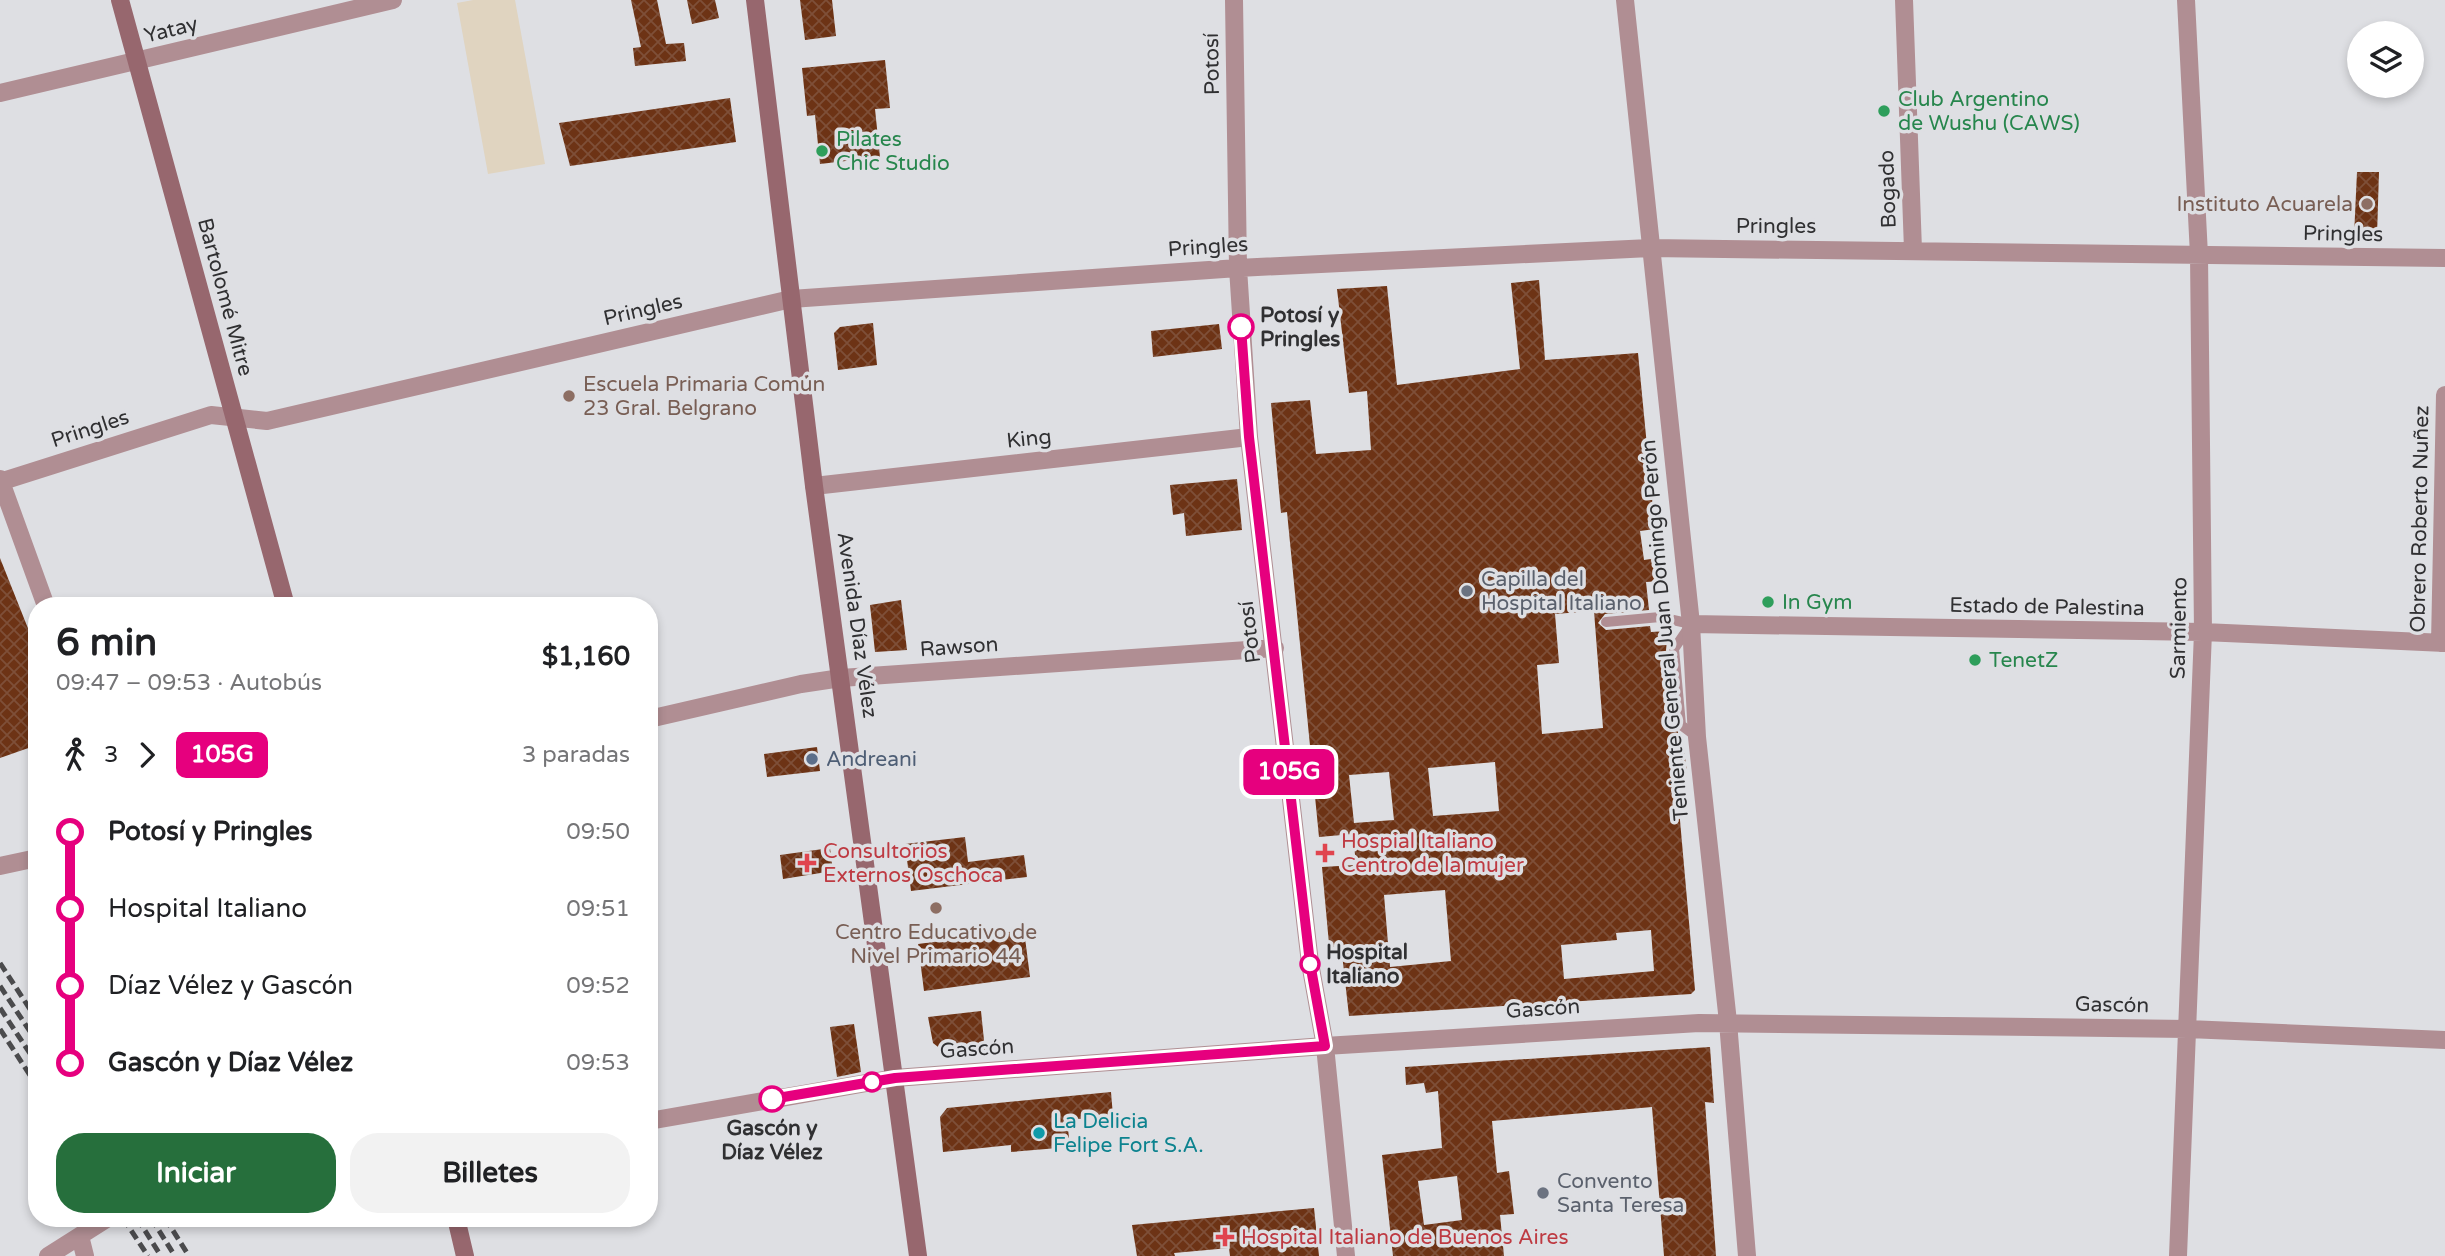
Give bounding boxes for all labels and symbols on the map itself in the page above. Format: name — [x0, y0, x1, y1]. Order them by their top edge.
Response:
street label: Yatay — [142, 11, 200, 49]
street label: Potosí — [1199, 33, 1225, 95]
place label: Club Argentino de Wushu (CAWS) — [1898, 87, 2080, 136]
marker: Club Argentino de Wushu (CAWS) — [1876, 103, 1892, 119]
place label: Pilates Chic Studio — [836, 127, 950, 176]
marker: Pilates Chic Studio — [814, 143, 830, 159]
street label: Bogado — [1874, 149, 1902, 229]
place label: Instituto Acuarela — [2176, 192, 2353, 217]
marker: Instituto Acuarela — [2359, 196, 2375, 212]
street label: Pringles — [1736, 214, 1816, 239]
street label: Bartolomé Mitre — [192, 215, 258, 379]
street label: Pringles — [2303, 221, 2383, 247]
street label: Pringles — [1167, 232, 1249, 262]
street label: Pringles — [601, 289, 685, 331]
place label: Potosí y Pringles — [1260, 303, 1340, 352]
marker: Potosí y Pringles — [1228, 314, 1254, 340]
place label: Escuela Primaria Común 23 Gral. Belgrano — [583, 372, 825, 421]
marker: Escuela Primaria Común 23 Gral. Belgrano — [561, 388, 577, 404]
street label: Pringles — [48, 405, 132, 453]
street label: Obrero Roberto Nuñez — [2406, 405, 2434, 633]
street label: King — [1005, 424, 1053, 454]
street label: Teniente General Juan Domingo Perón — [1636, 438, 1694, 822]
street label: Avenida Díaz Vélez — [832, 530, 882, 720]
place label: Capilla del Hospital Italiano — [1481, 567, 1642, 616]
street label: Sarmiento — [2166, 577, 2192, 679]
marker: Capilla del Hospital Italiano — [1459, 583, 1475, 599]
place label: In Gym — [1782, 590, 1852, 615]
street label: Estado de Palestina — [1949, 593, 2145, 621]
marker: In Gym — [1760, 594, 1776, 610]
street label: Potosí — [1234, 599, 1266, 665]
street label: Rawson — [919, 632, 999, 662]
place label: TenetZ — [1989, 648, 2058, 673]
marker: TenetZ — [1967, 652, 1983, 668]
place label: Andreani — [826, 747, 917, 772]
line badge: 105G — [1240, 749, 1338, 795]
marker: Andreani — [804, 751, 820, 767]
place label: Hospial Italiano Centro de la mujer — [1341, 829, 1524, 878]
place label: Consultorios Externos Oschoca — [823, 839, 1003, 888]
marker: Hospial Italiano Centro de la mujer — [1315, 843, 1335, 863]
marker: Consultorios Externos Oschoca — [797, 853, 817, 873]
marker: Centro Educativo de Nivel Primario 44 — [928, 900, 944, 916]
place label: Centro Educativo de Nivel Primario 44 — [835, 920, 1037, 969]
place label: Hospital Italiano — [1326, 940, 1408, 989]
marker: Hospital Italiano — [1300, 954, 1320, 974]
street label: Gascón — [2075, 992, 2149, 1018]
street label: Gascón — [1505, 994, 1581, 1024]
street label: Gascón — [939, 1034, 1015, 1064]
unlabelled marker — [862, 1072, 882, 1092]
marker: Gascón y Díaz Vélez — [759, 1086, 785, 1112]
place label: La Delicia Felipe Fort S.A. — [1053, 1109, 1204, 1158]
place label: Gascón y Díaz Vélez — [721, 1116, 823, 1165]
marker: La Delicia Felipe Fort S.A. — [1031, 1125, 1047, 1141]
place label: Convento Santa Teresa — [1557, 1169, 1684, 1218]
marker: Convento Santa Teresa — [1535, 1185, 1551, 1201]
place label: Hospital Italiano de Buenos Aires — [1241, 1225, 1568, 1250]
marker: Hospital Italiano de Buenos Aires — [1215, 1227, 1235, 1247]

